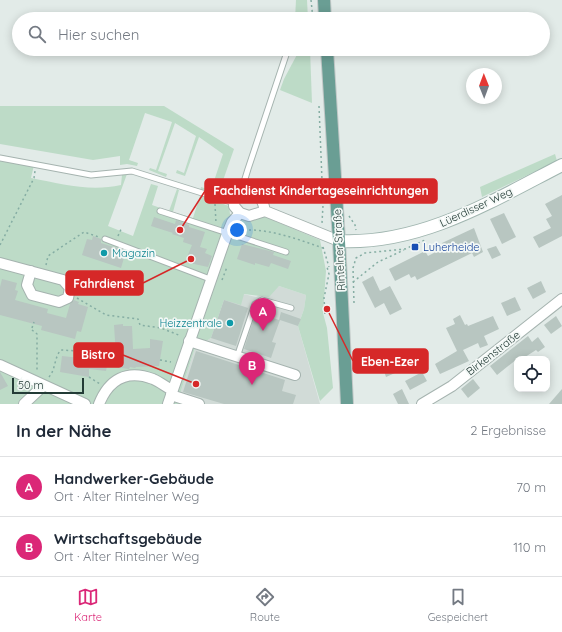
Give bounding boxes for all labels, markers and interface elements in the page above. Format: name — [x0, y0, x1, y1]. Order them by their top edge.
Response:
search box — [12, 12, 550, 56]
icon: search — [26, 23, 48, 45]
text: Hier suchen — [58, 25, 139, 44]
north arrow — [466, 68, 502, 104]
callout: Fachdienst Kindertageseinrichtungen — [205, 179, 437, 203]
text: Fachdienst Kindertageseinrichtungen — [213, 183, 429, 198]
street label: Lüerdisser Weg — [437, 184, 515, 230]
street label: Rintelner Straße — [330, 209, 348, 291]
your location — [227, 220, 247, 240]
place label: Luherheide — [423, 240, 480, 254]
marker: Luherheide — [410, 242, 420, 252]
place label: Magazin — [112, 246, 155, 260]
marker: Magazin — [99, 248, 109, 258]
callout: Fahrdienst — [66, 271, 143, 295]
text: Fahrdienst — [73, 276, 135, 291]
pin: A — [250, 298, 276, 331]
place label: Heizzentrale — [159, 316, 222, 330]
marker: Heizzentrale — [225, 318, 235, 328]
street label: Birkenstraße — [463, 328, 523, 378]
callout: Bistro — [74, 343, 123, 367]
text: Bistro — [81, 347, 115, 362]
callout: Eben-Ezer — [353, 349, 428, 373]
pin: B — [239, 352, 265, 385]
text: Eben-Ezer — [361, 354, 419, 369]
map controls — [514, 356, 550, 392]
button: locate — [514, 356, 550, 392]
scale bar — [12, 376, 84, 395]
text: 50 m — [18, 378, 44, 392]
text: In der Nähe — [16, 420, 112, 441]
text: 2 Ergebnisse — [470, 422, 546, 438]
text: Handwerker-Gebäude — [54, 469, 214, 488]
text: A — [25, 479, 33, 495]
text: 70 m — [516, 479, 546, 495]
text: Ort · Alter Rintelner Weg — [54, 488, 199, 504]
text: Wirtschaftsgebäude — [54, 529, 202, 548]
text: B — [25, 539, 33, 555]
text: 110 m — [513, 539, 546, 555]
text: Ort · Alter Rintelner Weg — [54, 548, 199, 564]
tab: Karte — [74, 586, 102, 624]
tab: Route — [250, 586, 280, 624]
tab: Gespeichert — [428, 586, 488, 624]

